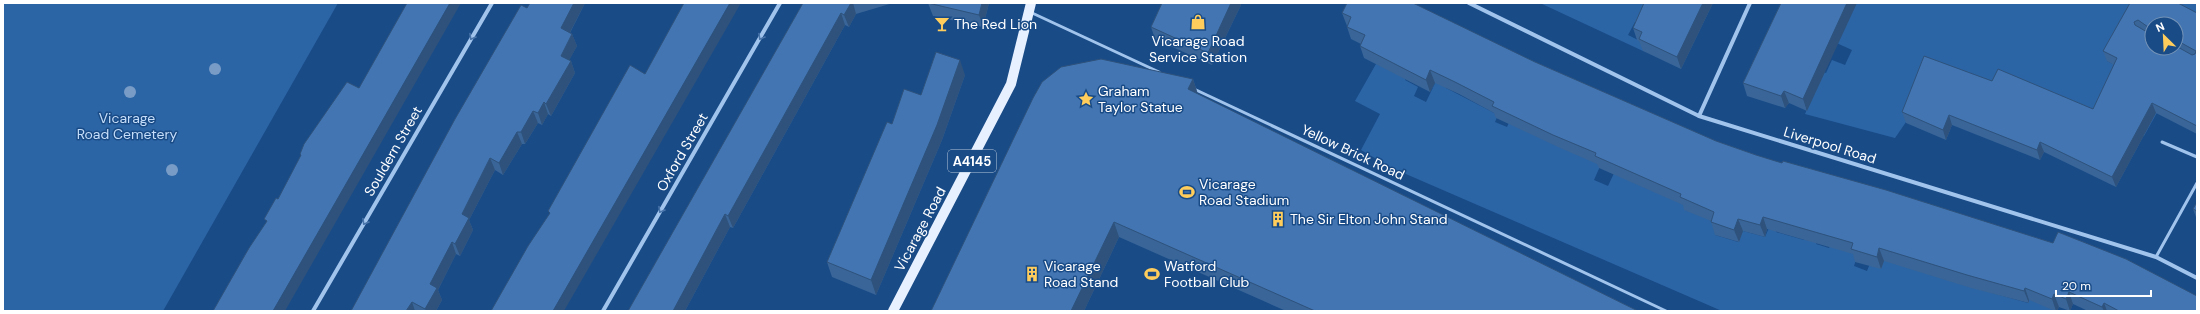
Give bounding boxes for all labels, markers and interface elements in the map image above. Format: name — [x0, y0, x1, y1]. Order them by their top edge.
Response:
shop icon: Vicarage Road Service Station — [1189, 13, 1207, 31]
bar icon: The Red Lion — [933, 15, 951, 33]
place label: The Red Lion — [954, 15, 1037, 33]
north arrow — [2144, 16, 2184, 56]
text: N — [2153, 19, 2166, 35]
place label: Vicarage Road Service Station — [1149, 32, 1247, 66]
one-way arrow — [470, 33, 477, 40]
one-way arrow — [758, 33, 765, 40]
place label: Graham Taylor Statue — [1098, 82, 1183, 116]
place icon: Graham Taylor Statue — [1077, 90, 1095, 108]
street label: Souldern Street — [360, 103, 426, 199]
park label: Vicarage Road Cemetery — [77, 109, 178, 143]
street label: Oxford Street — [652, 110, 712, 194]
street label: Yellow Brick Road — [1298, 120, 1408, 184]
street label: Liverpool Road — [1782, 122, 1878, 168]
road number: A4145 — [948, 150, 996, 172]
place label: Vicarage Road Stadium — [1199, 175, 1289, 209]
sports icon: Vicarage Road Stadium — [1178, 183, 1196, 201]
street label: Vicarage Road — [890, 184, 950, 274]
one-way arrow — [659, 206, 666, 213]
building icon: The Sir Elton John Stand — [1269, 210, 1287, 228]
place label: The Sir Elton John Stand — [1290, 210, 1448, 228]
one-way arrow — [362, 218, 369, 225]
place label: Vicarage Road Stand — [1044, 257, 1118, 291]
place label: Watford Football Club — [1164, 257, 1250, 291]
building icon: Vicarage Road Stand — [1023, 265, 1041, 283]
sports icon: Watford Football Club — [1143, 265, 1161, 283]
scale bar — [2056, 272, 2151, 298]
text: 20 m — [2062, 278, 2091, 294]

